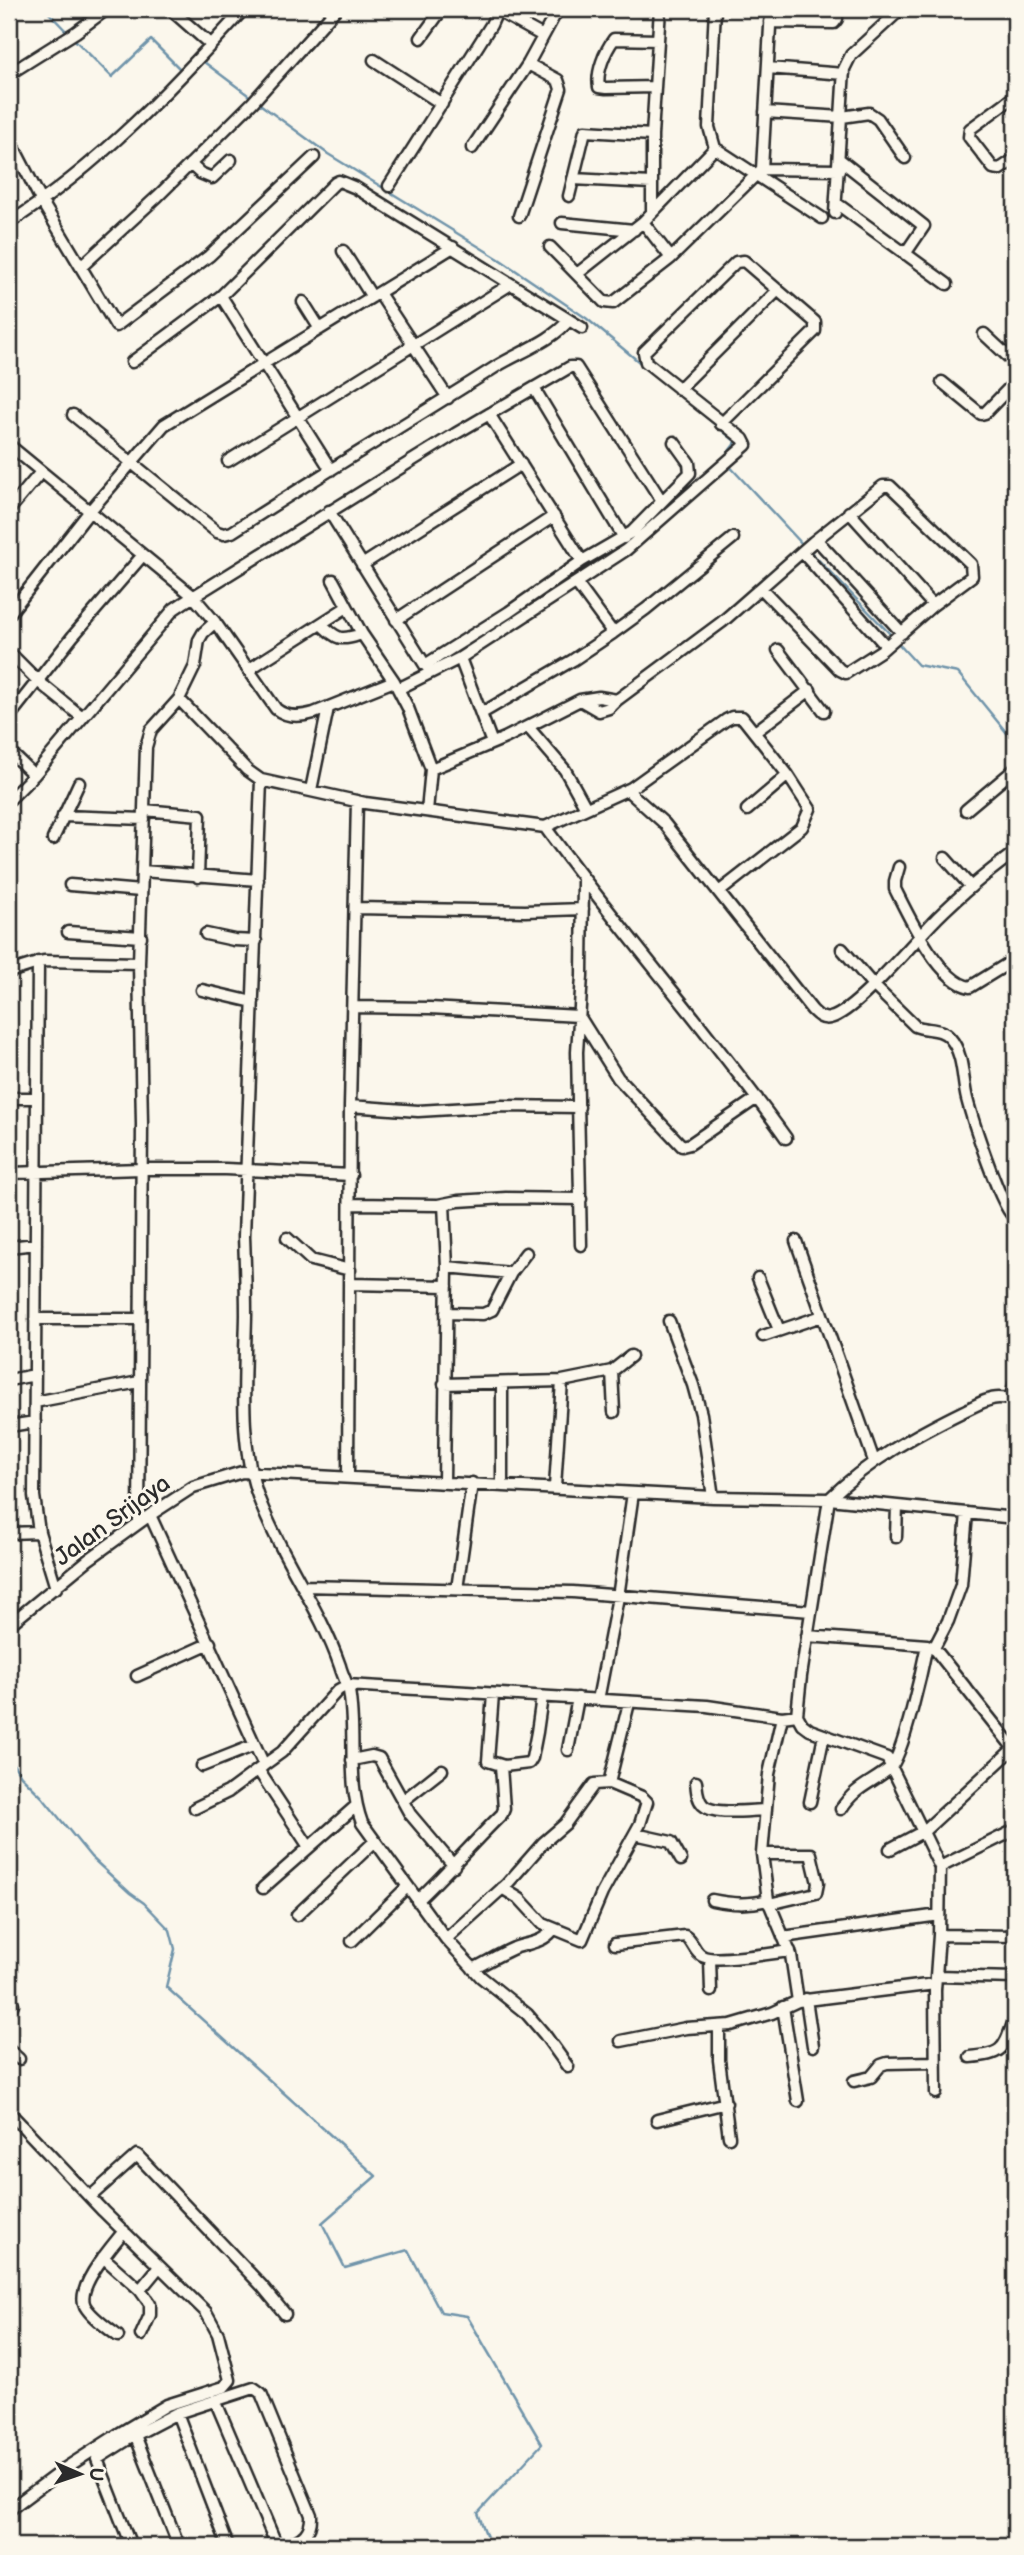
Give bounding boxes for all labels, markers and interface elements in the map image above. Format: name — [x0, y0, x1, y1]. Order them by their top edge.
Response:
street label: Jalan Srijaya — [49, 1469, 176, 1572]
north arrow — [46, 2440, 116, 2510]
text: U — [84, 2467, 107, 2482]

